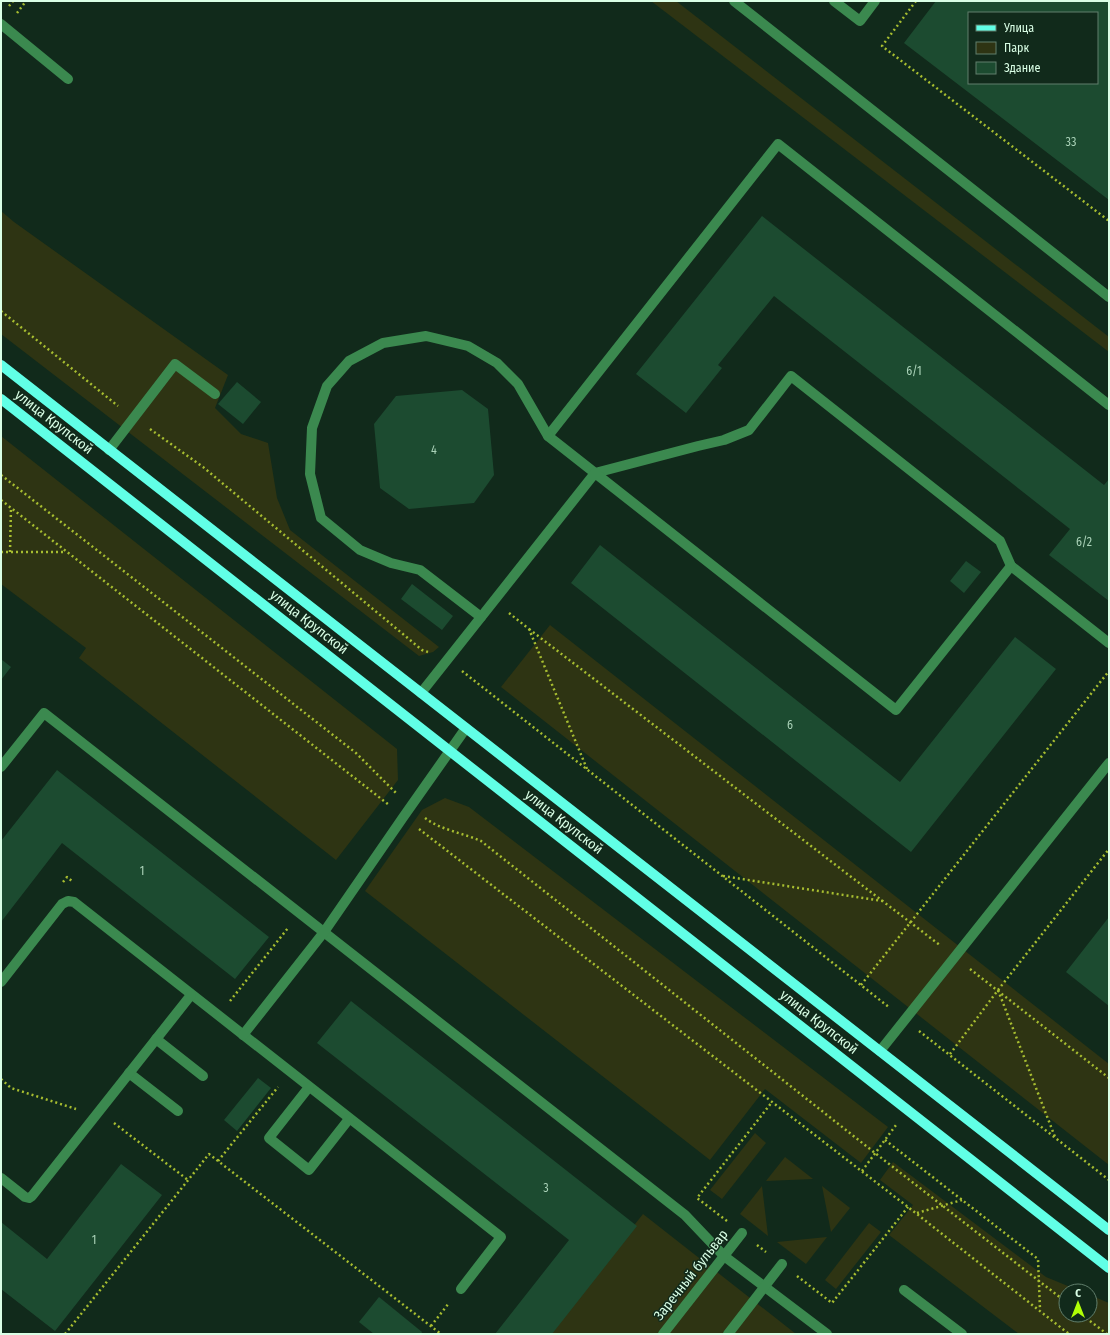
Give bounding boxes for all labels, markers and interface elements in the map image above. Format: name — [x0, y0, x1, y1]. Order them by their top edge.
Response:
legend — [968, 12, 1098, 84]
text: Улица — [1003, 21, 1034, 35]
text: Парк — [1004, 41, 1030, 55]
text: Здание — [1004, 61, 1040, 75]
house number: 33 — [1066, 135, 1076, 149]
house number: 6/1 — [906, 364, 922, 378]
street label: улица Крупской — [12, 386, 96, 458]
house number: 4 — [431, 443, 437, 457]
house number: 6/2 — [1076, 535, 1092, 549]
street label: улица Крупской — [267, 586, 351, 658]
house number: 6 — [787, 718, 793, 732]
street label: улица Крупской — [522, 786, 606, 858]
house number: 1 — [140, 864, 144, 878]
street label: улица Крупской — [777, 986, 861, 1058]
house number: 3 — [543, 1181, 549, 1195]
street label: Заречный бульвар — [650, 1226, 732, 1324]
house number: 1 — [92, 1233, 96, 1247]
north arrow — [1058, 1283, 1098, 1323]
text: С — [1075, 1287, 1081, 1300]

